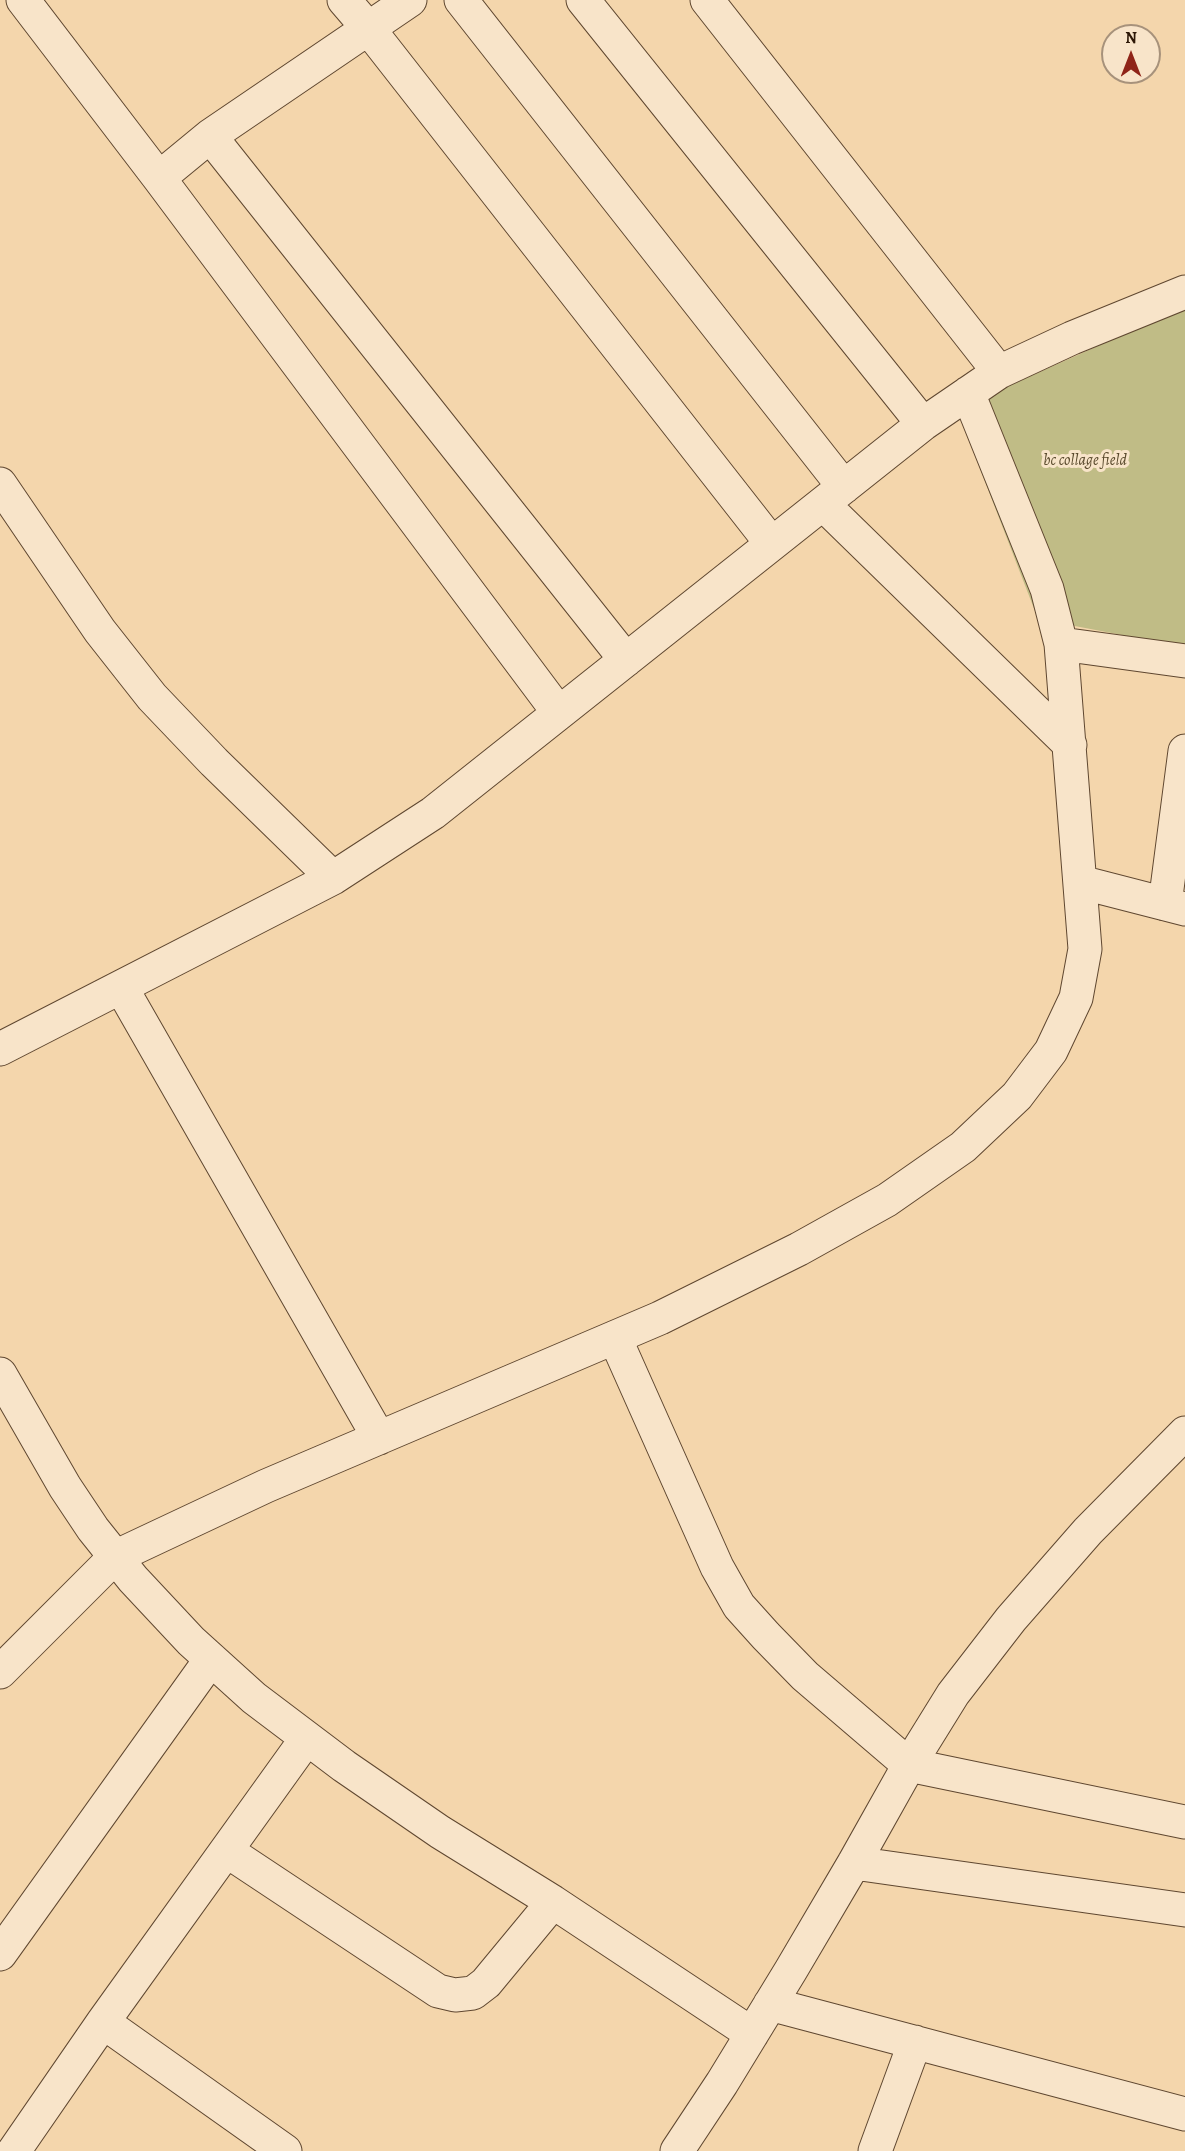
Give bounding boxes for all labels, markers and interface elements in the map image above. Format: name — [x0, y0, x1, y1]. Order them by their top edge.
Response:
north arrow — [1101, 24, 1161, 84]
text: N — [1125, 27, 1137, 49]
park label: bc collage field — [1043, 451, 1127, 471]

